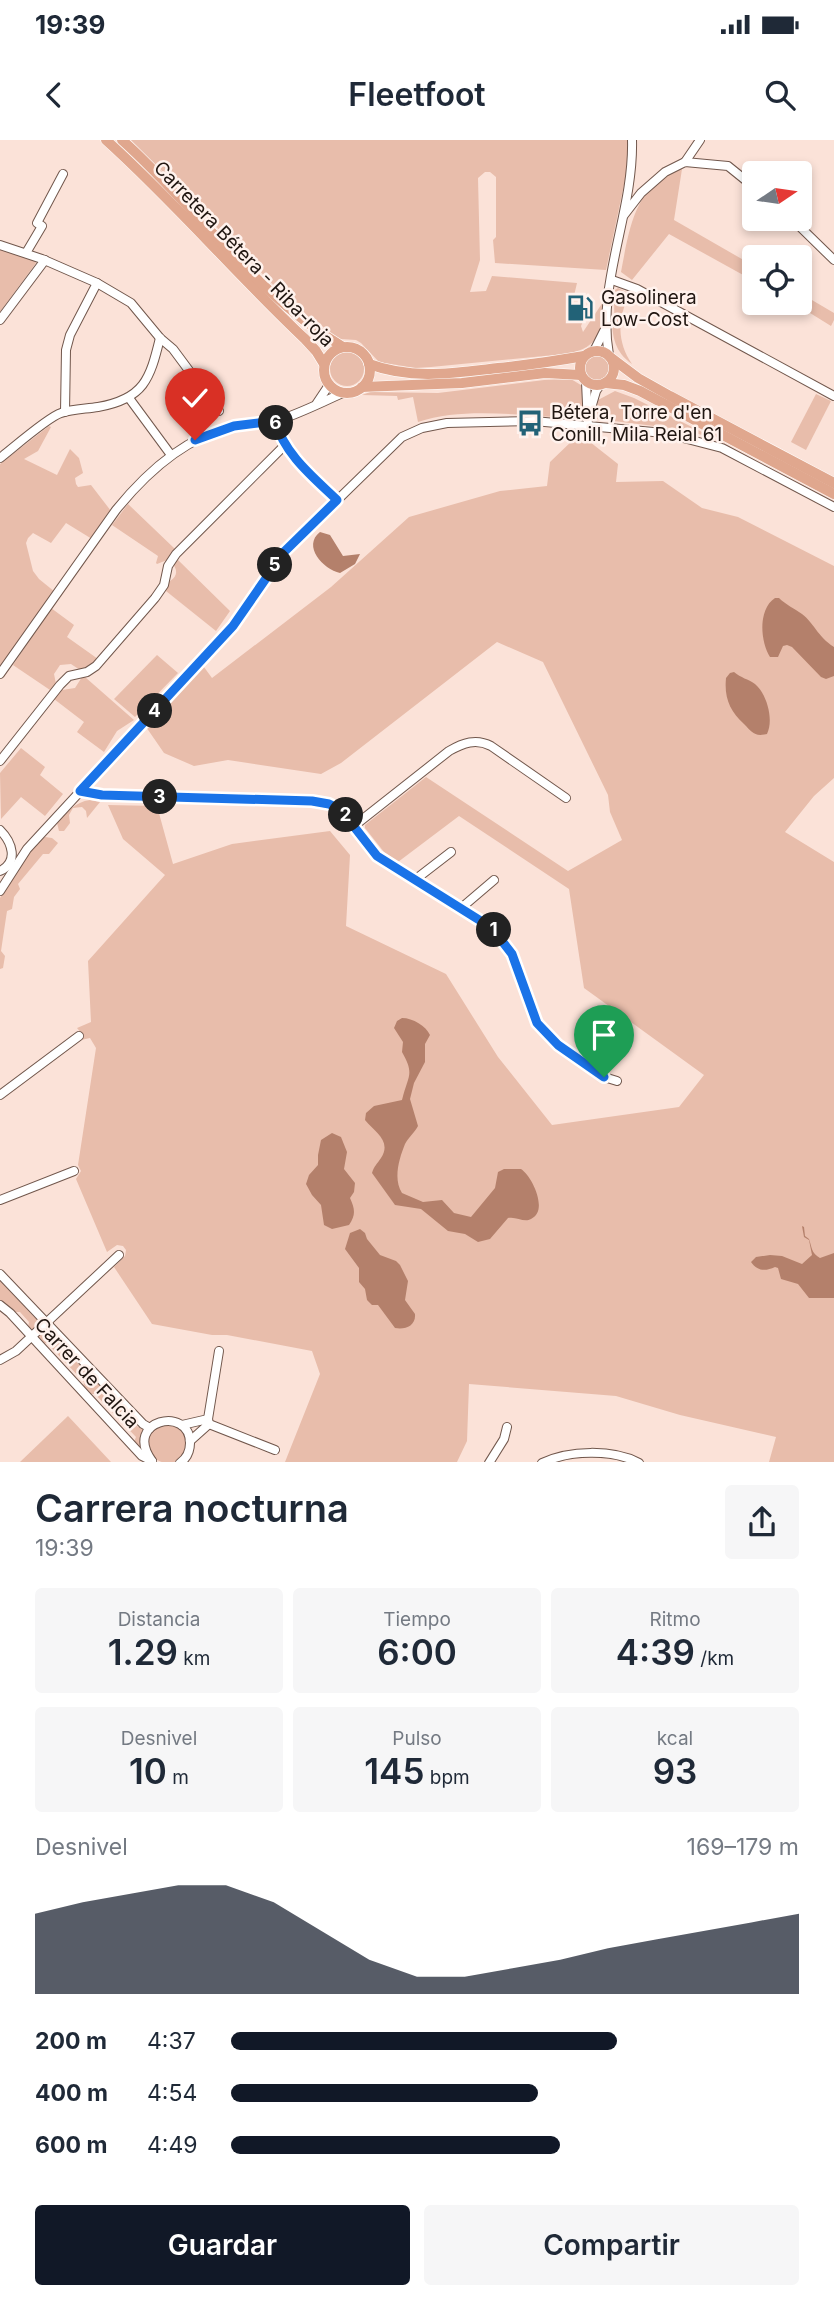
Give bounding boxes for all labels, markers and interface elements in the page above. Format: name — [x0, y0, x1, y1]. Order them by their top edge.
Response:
text: 19:39 — [35, 9, 105, 40]
text: Fleetfoot — [348, 75, 486, 114]
icon: back — [35, 76, 73, 114]
icon: search — [761, 76, 799, 114]
street label: Carretera Bétera - Riba-roja — [149, 156, 339, 352]
north arrow — [742, 161, 812, 231]
map controls — [742, 161, 812, 315]
button: locate — [742, 245, 812, 315]
place label: Gasolinera Low-Cost — [601, 286, 697, 331]
fuel station icon: Gasolinera Low-Cost — [565, 293, 595, 323]
pin — [165, 368, 225, 440]
icon: check — [176, 379, 214, 417]
place label: Bétera, Torre d'en Conill, Mila Reial 61 — [551, 401, 722, 446]
pin: 6 — [258, 406, 294, 440]
bus stop icon: Bétera, Torre d'en Conill, Mila Reial 61 — [515, 408, 545, 438]
text: 6 — [269, 411, 282, 434]
pin: 5 — [258, 548, 292, 582]
text: 5 — [268, 553, 281, 576]
pin: 4 — [138, 694, 172, 728]
text: 4 — [148, 699, 161, 722]
pin: 3 — [142, 780, 178, 814]
text: 3 — [153, 785, 166, 808]
pin: 2 — [328, 798, 364, 832]
text: 2 — [340, 803, 351, 826]
pin: 1 — [476, 912, 512, 948]
text: 1 — [489, 918, 498, 941]
pin — [574, 1005, 634, 1077]
icon: arrive — [585, 1016, 623, 1054]
street label: Carrer de Falcia — [30, 1313, 144, 1433]
text: Carrera nocturna — [35, 1485, 349, 1531]
button: share — [725, 1485, 799, 1559]
text: 19:39 — [35, 1534, 94, 1562]
text: Distancia — [118, 1608, 200, 1631]
text: Tiempo — [383, 1608, 451, 1631]
text: Ritmo — [649, 1608, 701, 1631]
text: 1.29 — [108, 1631, 178, 1673]
text: 6:00 — [377, 1631, 457, 1673]
text: 4:39 — [616, 1631, 695, 1673]
text: km — [178, 1647, 210, 1670]
text: /km — [695, 1647, 734, 1670]
text: Desnivel — [121, 1727, 197, 1750]
text: Pulso — [392, 1727, 442, 1750]
text: kcal — [657, 1727, 693, 1750]
text: 10 — [129, 1750, 167, 1792]
text: 145 — [364, 1750, 424, 1792]
text: 93 — [653, 1750, 697, 1792]
text: m — [167, 1766, 189, 1789]
text: bpm — [424, 1766, 470, 1789]
text: Desnivel — [35, 1833, 128, 1861]
text: 169–179 m — [687, 1833, 799, 1861]
text: 200 m — [35, 2027, 107, 2055]
text: 4:37 — [147, 2027, 196, 2055]
text: 400 m — [35, 2079, 108, 2107]
text: 4:54 — [147, 2079, 197, 2107]
text: 600 m — [35, 2131, 107, 2159]
text: 4:49 — [147, 2131, 198, 2159]
button: Guardar — [35, 2205, 410, 2285]
button: Compartir — [424, 2205, 799, 2285]

